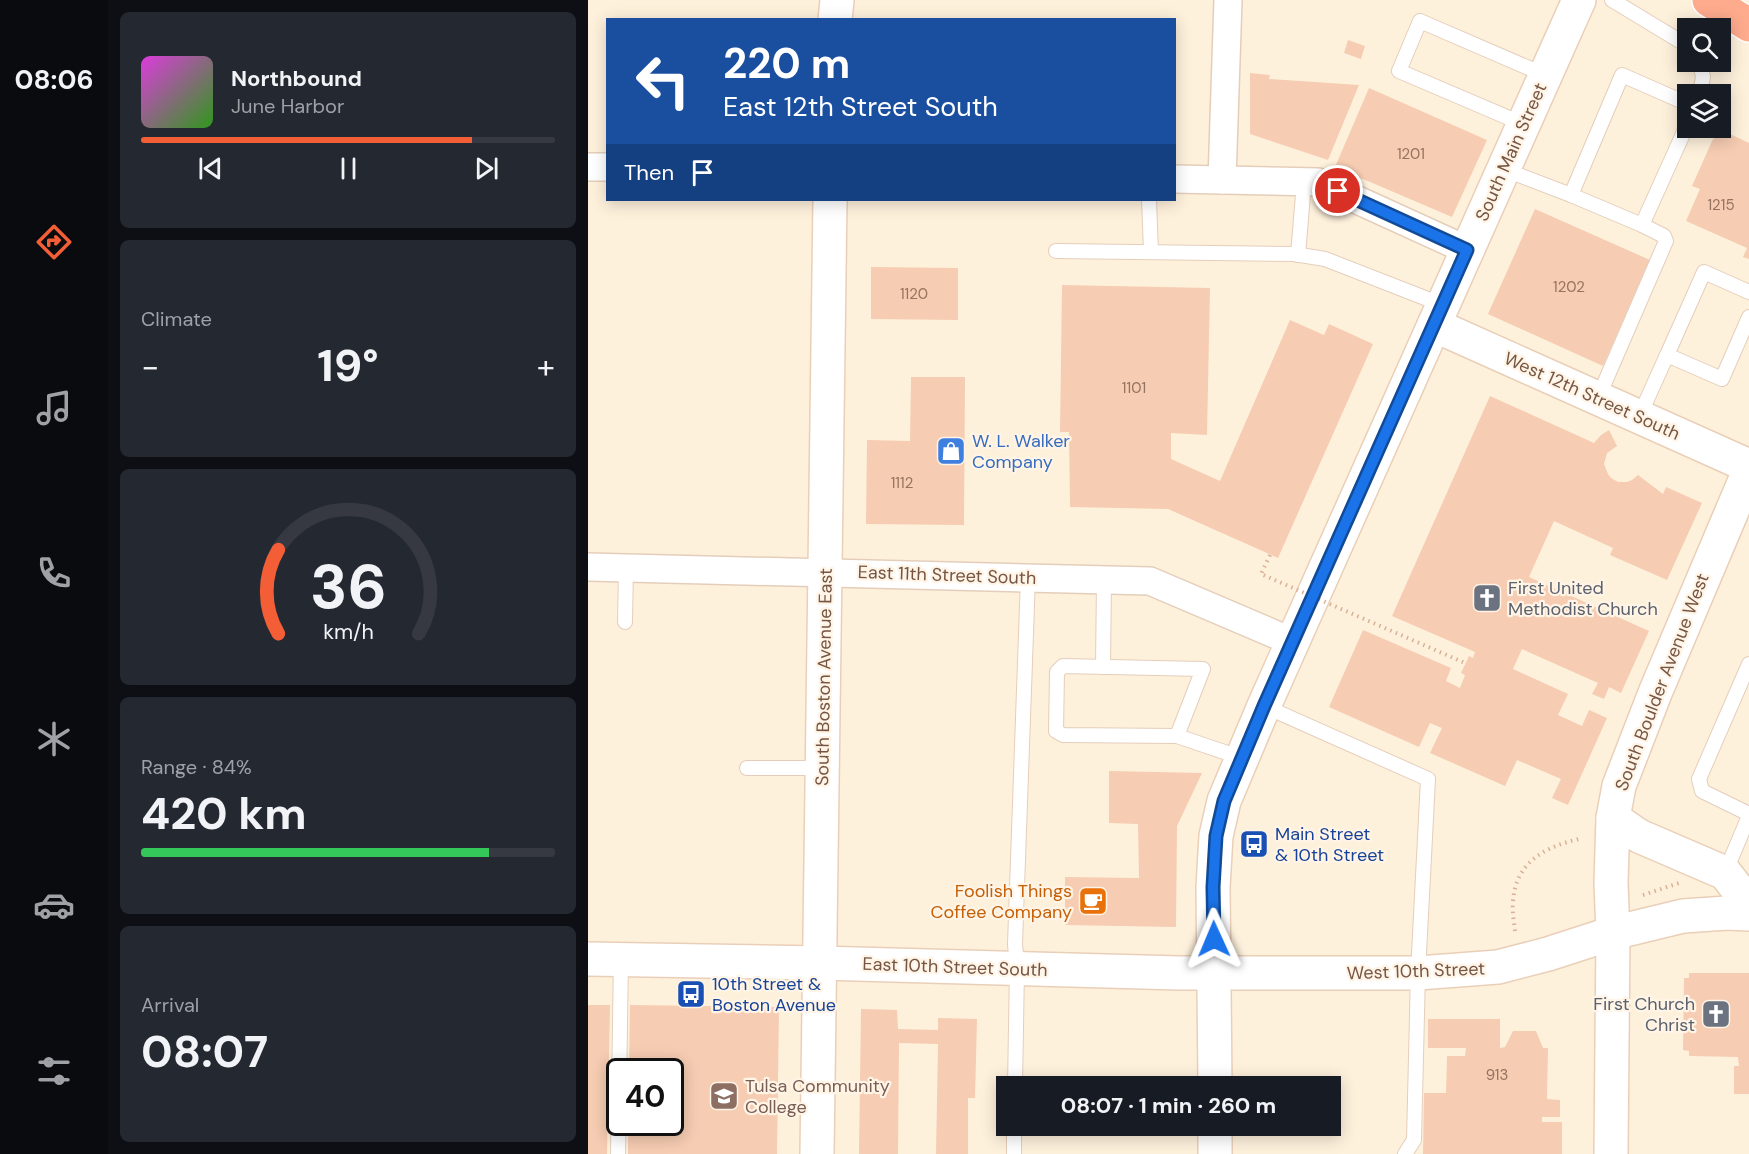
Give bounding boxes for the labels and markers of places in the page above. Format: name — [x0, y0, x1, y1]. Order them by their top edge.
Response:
pin — [1312, 165, 1363, 216]
place label: W. L. Walker Company — [972, 429, 1070, 474]
shop icon: W. L. Walker Company — [935, 435, 967, 467]
place label: First United Methodist Church — [1508, 576, 1658, 621]
church icon: First United Methodist Church — [1471, 582, 1503, 614]
place label: Main Street & 10th Street — [1275, 822, 1384, 867]
bus stop icon: Main Street & 10th Street — [1238, 828, 1270, 860]
place label: Foolish Things Coffee Company — [931, 879, 1072, 924]
cafe icon: Foolish Things Coffee Company — [1077, 885, 1109, 917]
place label: 10th Street & Boston Avenue — [712, 972, 836, 1017]
bus stop icon: 10th Street & Boston Avenue — [675, 978, 707, 1010]
place label: First Church Christ — [1593, 992, 1695, 1037]
church icon: First Church Christ — [1700, 998, 1732, 1030]
place label: Tulsa Community College — [745, 1074, 890, 1119]
school or university icon: Tulsa Community College — [708, 1080, 740, 1112]

